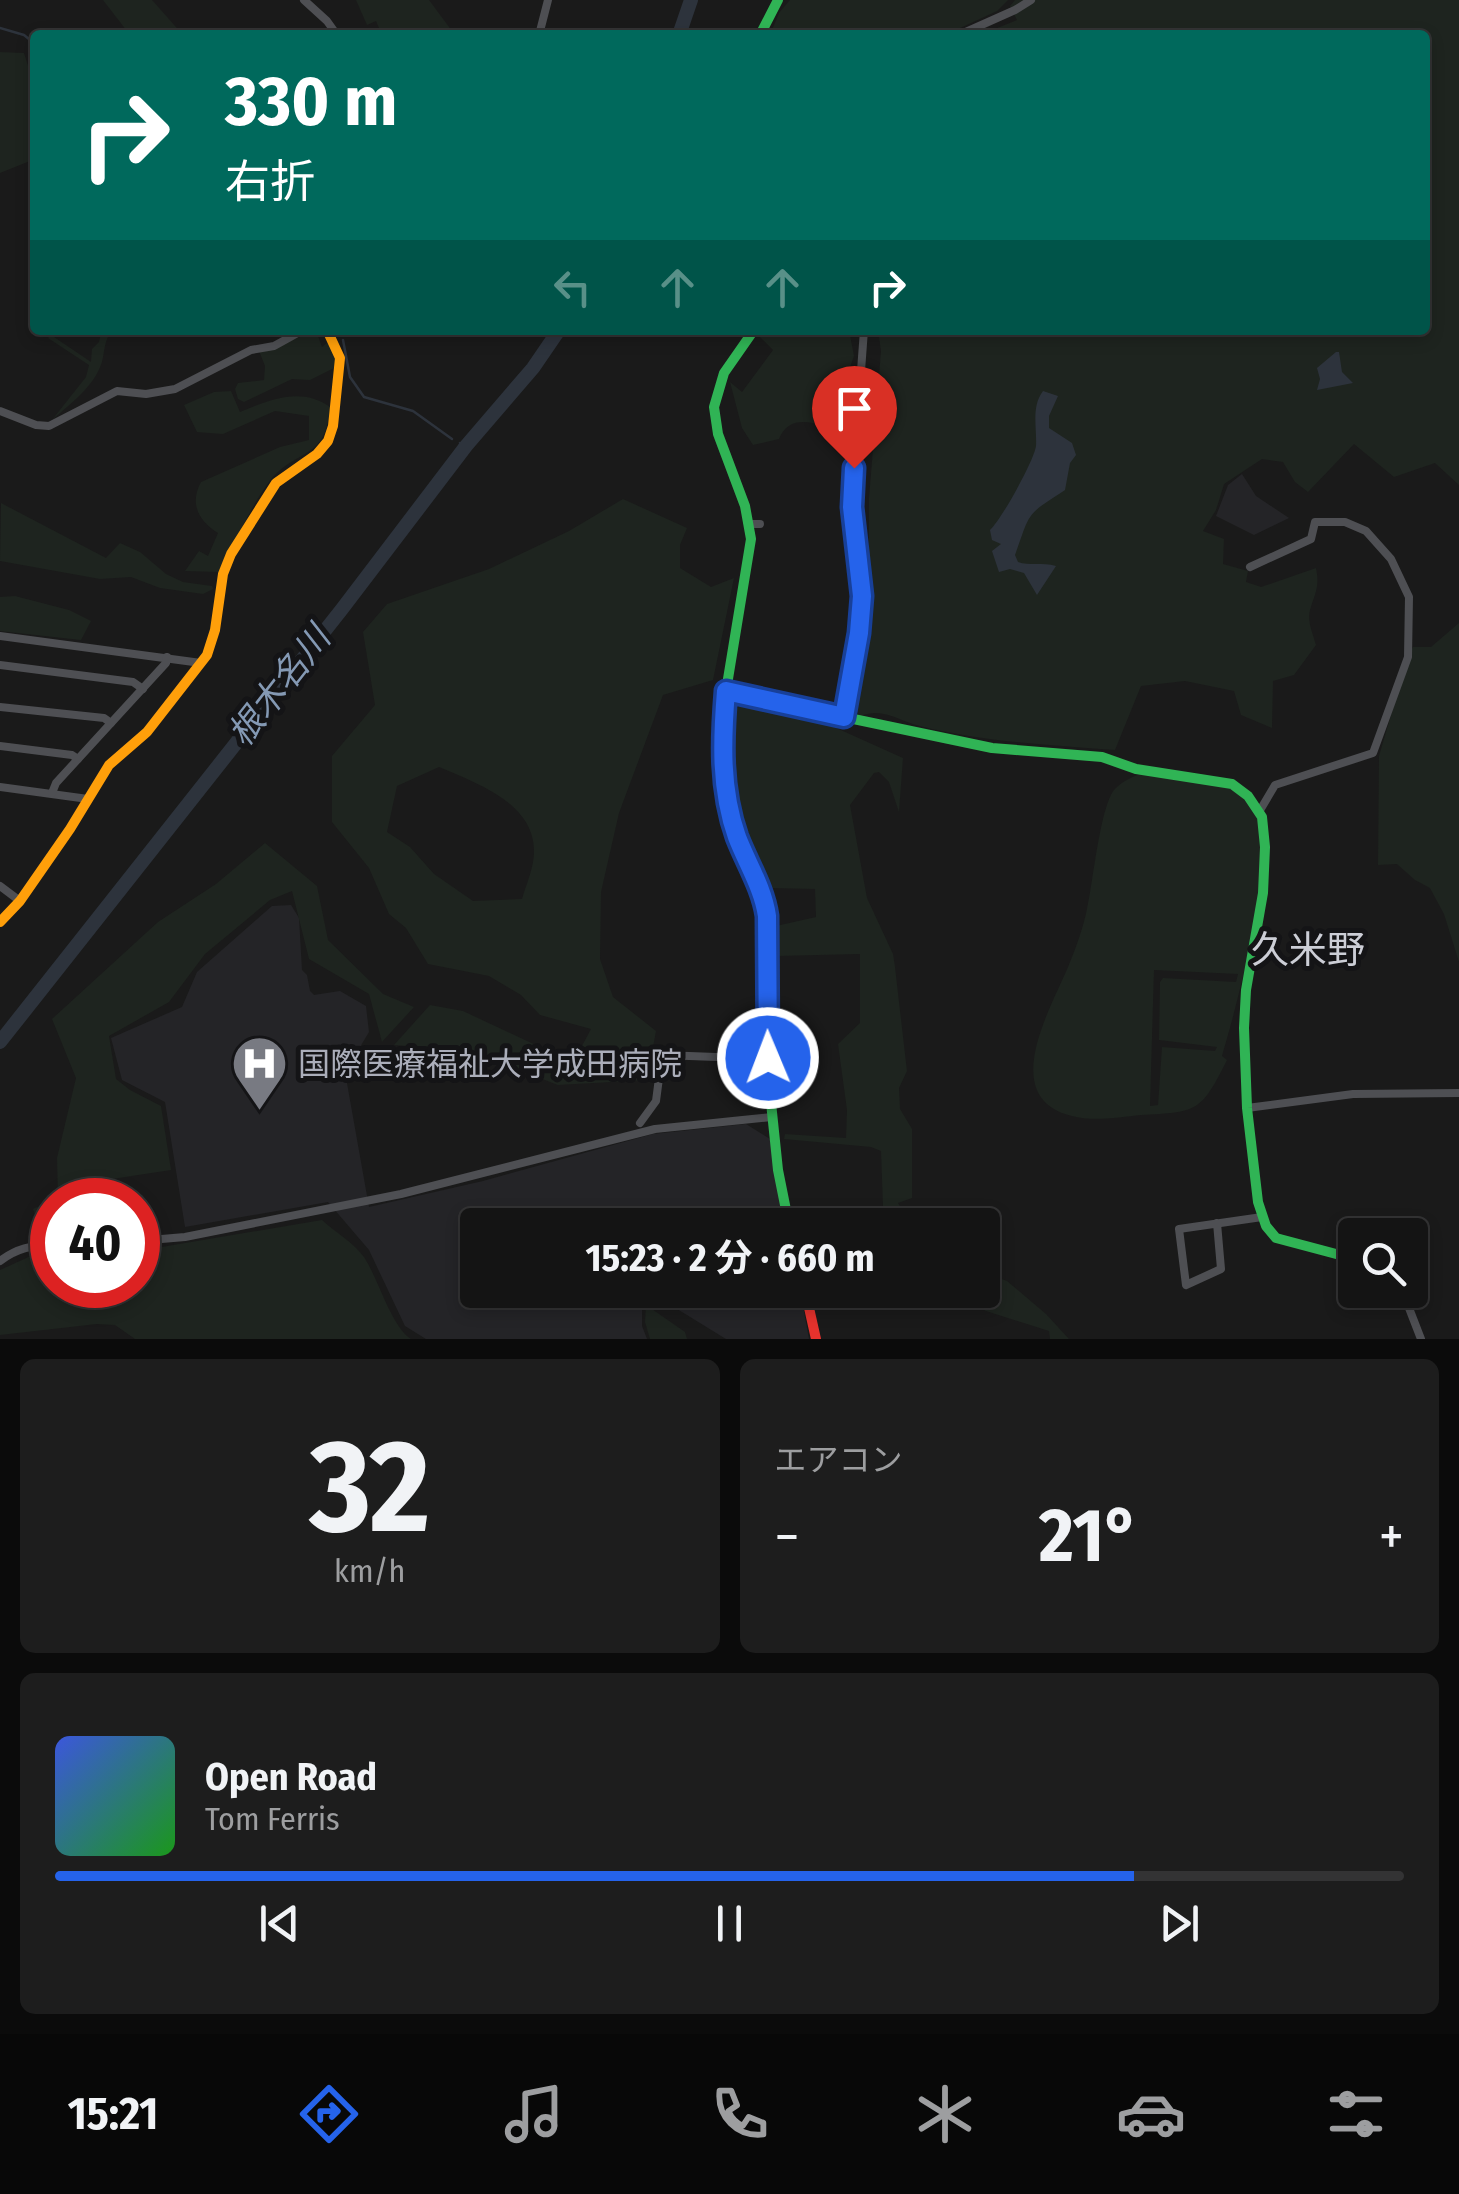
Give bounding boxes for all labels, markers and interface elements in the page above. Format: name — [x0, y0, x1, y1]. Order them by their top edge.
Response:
text: 330 m — [225, 60, 397, 144]
icon: right — [60, 70, 190, 200]
text: 右折 — [225, 155, 315, 209]
icon: left — [545, 260, 600, 315]
icon: ahead — [650, 260, 705, 315]
icon: ahead — [755, 260, 810, 315]
icon: right — [860, 260, 915, 315]
pin — [812, 366, 897, 469]
icon: arrive — [827, 381, 882, 436]
water label: 根木名川 — [219, 615, 341, 754]
district label: 久米野 — [1251, 927, 1365, 973]
position arrow — [716, 1006, 820, 1110]
hospital icon: 国際医療福祉大学成田病院 — [229, 1034, 289, 1113]
place label: 国際医療福祉大学成田病院 — [298, 1045, 682, 1083]
speed limit sign: 40 — [30, 1178, 160, 1308]
map controls — [1338, 1218, 1428, 1308]
button: search — [1338, 1218, 1428, 1308]
text: 15:23 · 2 分 · 660 m — [586, 1235, 874, 1281]
text: 32 — [309, 1409, 430, 1565]
text: エアコン — [775, 1441, 903, 1479]
text: 21° — [1039, 1491, 1139, 1581]
text: − — [775, 1504, 799, 1570]
text: + — [1379, 1504, 1404, 1570]
text: km/h — [334, 1552, 405, 1590]
text: Open Road — [205, 1754, 377, 1800]
text: Tom Ferris — [205, 1800, 340, 1838]
icon: previous — [252, 1896, 307, 1951]
icon: pause — [702, 1896, 757, 1951]
icon: next — [1152, 1896, 1207, 1951]
icon: directions — [294, 2079, 364, 2149]
icon: music — [499, 2079, 569, 2149]
icon: phone — [705, 2079, 775, 2149]
icon: climate — [910, 2079, 980, 2149]
icon: car — [1116, 2079, 1186, 2149]
icon: filters — [1321, 2079, 1391, 2149]
text: 15:21 — [68, 2087, 158, 2141]

